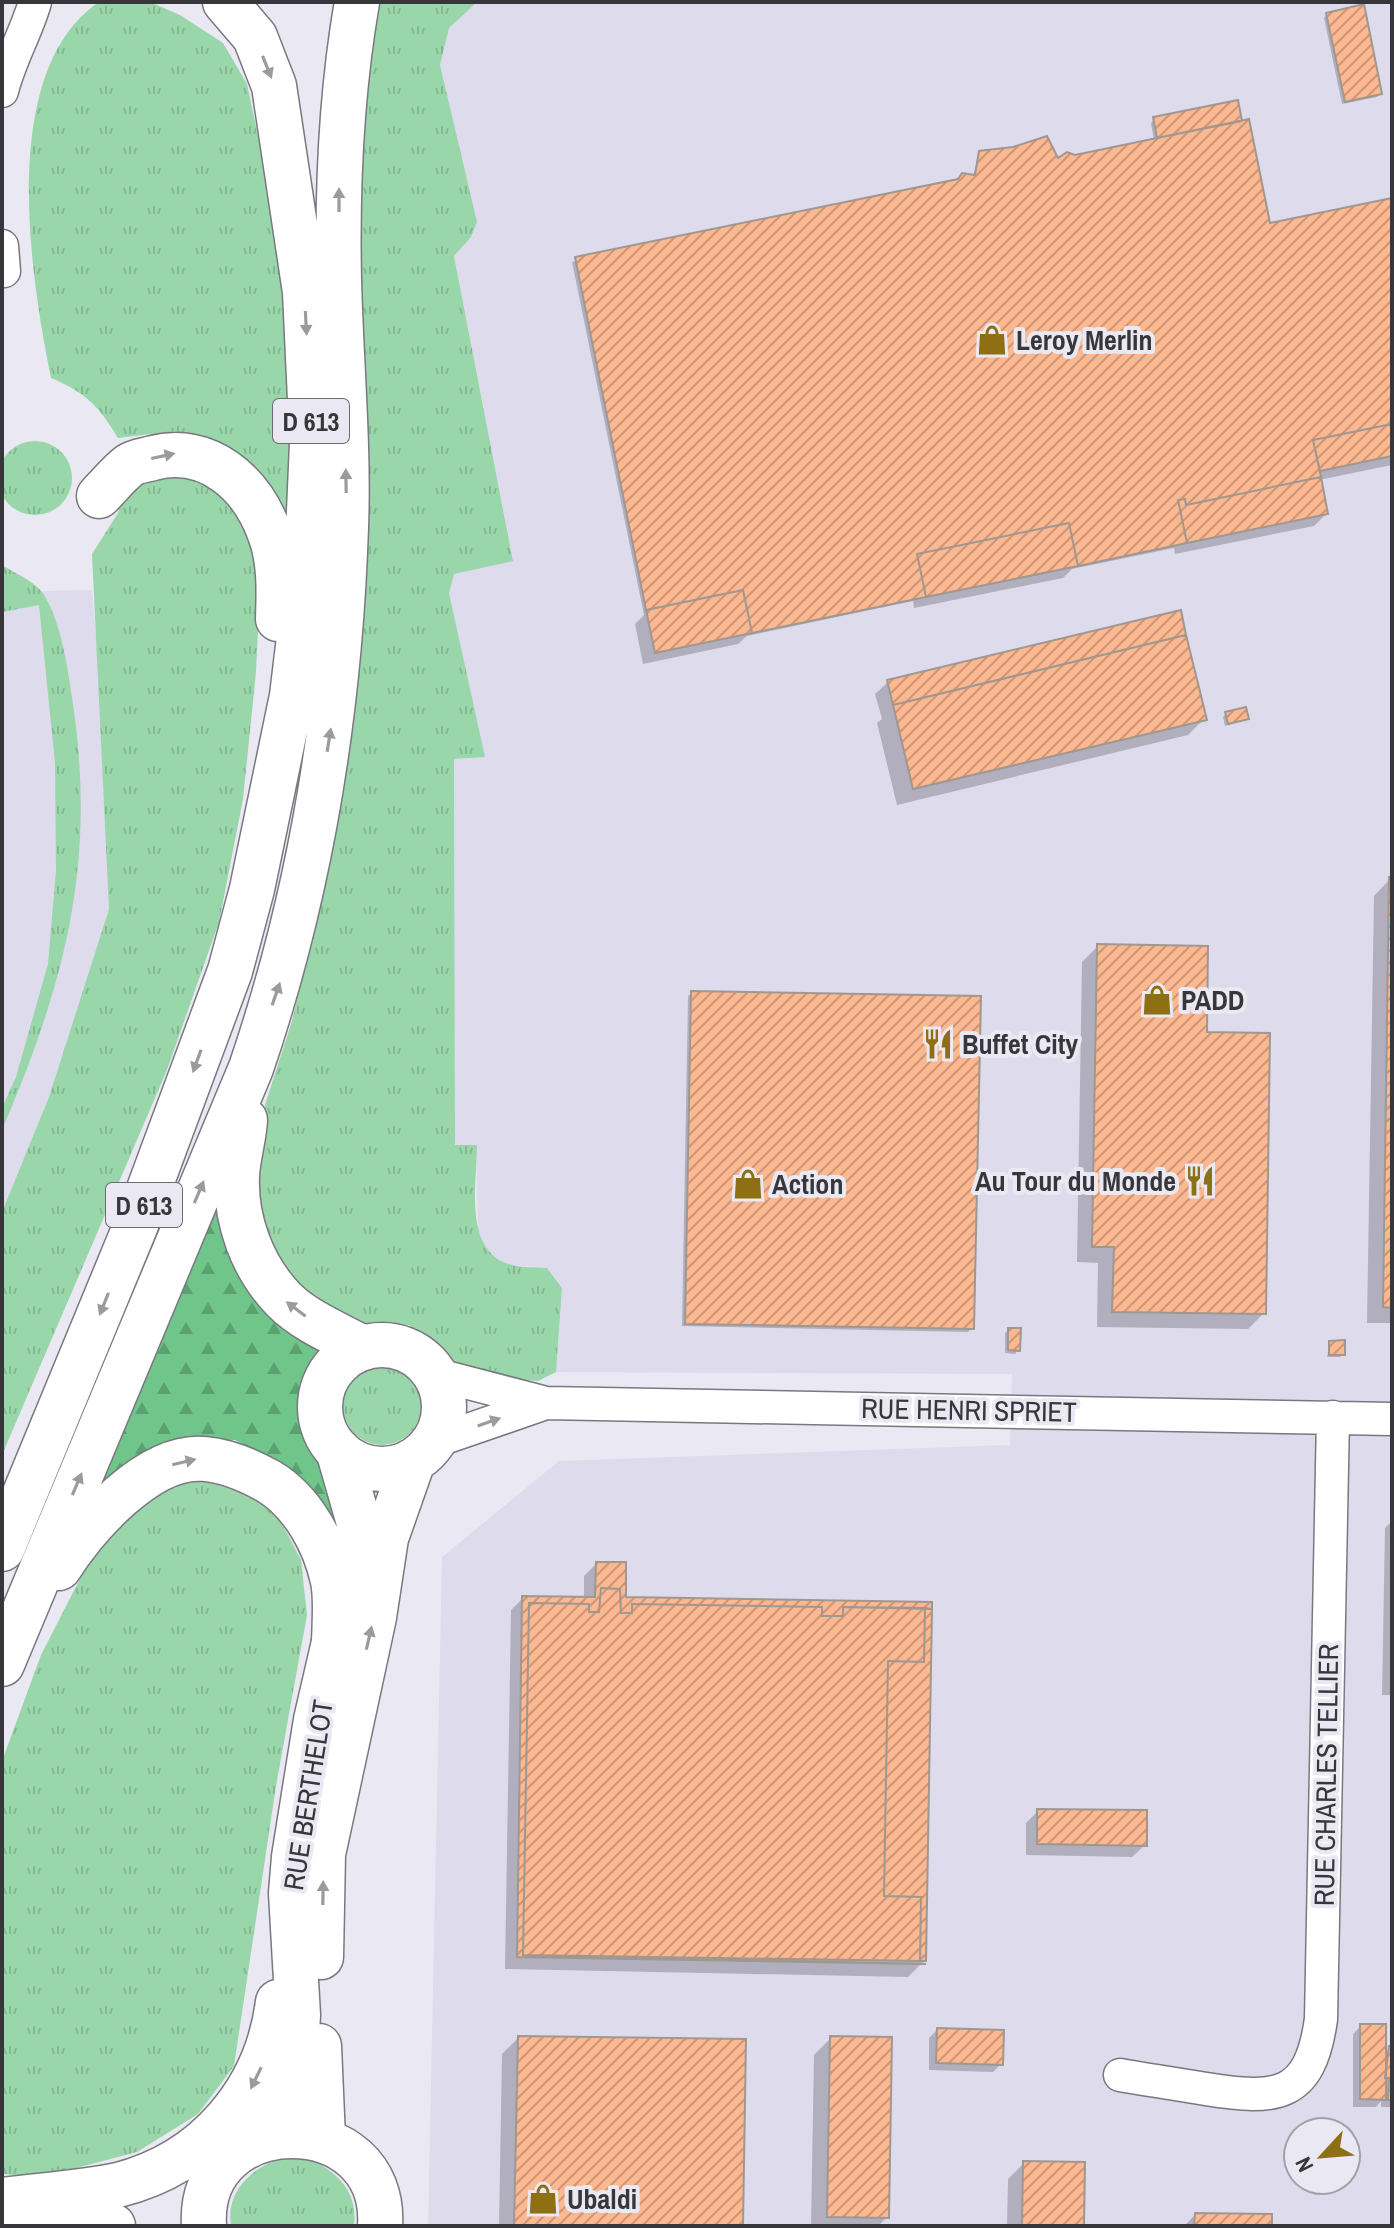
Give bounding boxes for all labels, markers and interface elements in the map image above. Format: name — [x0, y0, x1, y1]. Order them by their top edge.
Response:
one-way arrow — [260, 55, 273, 79]
one-way arrow — [333, 187, 345, 212]
one-way arrow — [300, 311, 313, 336]
place label: Leroy Merlin — [1016, 321, 1153, 359]
shop icon: Leroy Merlin — [975, 323, 1009, 357]
road number: D 613 — [273, 399, 349, 443]
one-way arrow — [151, 449, 176, 462]
one-way arrow — [340, 468, 352, 493]
one-way arrow — [323, 727, 336, 752]
place label: PADD — [1181, 981, 1244, 1019]
one-way arrow — [271, 982, 283, 1006]
shop icon: PADD — [1140, 983, 1174, 1017]
place label: Buffet City — [962, 1025, 1078, 1063]
restaurant icon: Buffet City — [921, 1027, 955, 1061]
one-way arrow — [190, 1049, 202, 1073]
place label: Au Tour du Monde — [975, 1162, 1176, 1200]
restaurant icon: Au Tour du Monde — [1183, 1164, 1217, 1198]
place label: Action — [772, 1165, 843, 1203]
shop icon: Action — [731, 1167, 765, 1201]
one-way arrow — [193, 1180, 206, 1204]
road number: D 613 — [106, 1183, 182, 1227]
one-way arrow — [97, 1292, 110, 1316]
one-way arrow — [285, 1302, 306, 1317]
street label: RUE HENRI SPRIET — [861, 1389, 1077, 1431]
one-way arrow — [478, 1416, 502, 1428]
one-way arrow — [171, 1456, 196, 1468]
one-way arrow — [71, 1472, 84, 1495]
one-way arrow — [363, 1625, 376, 1650]
street label: RUE CHARLES TELLIER — [1305, 1643, 1347, 1907]
street label: RUE BERTHELOT — [274, 1697, 342, 1893]
one-way arrow — [316, 1880, 329, 1905]
one-way arrow — [249, 2067, 263, 2090]
north arrow — [1282, 2116, 1362, 2196]
text: N — [1288, 2152, 1320, 2177]
place label: Ubaldi — [567, 2180, 637, 2218]
shop icon: Ubaldi — [526, 2182, 560, 2216]

